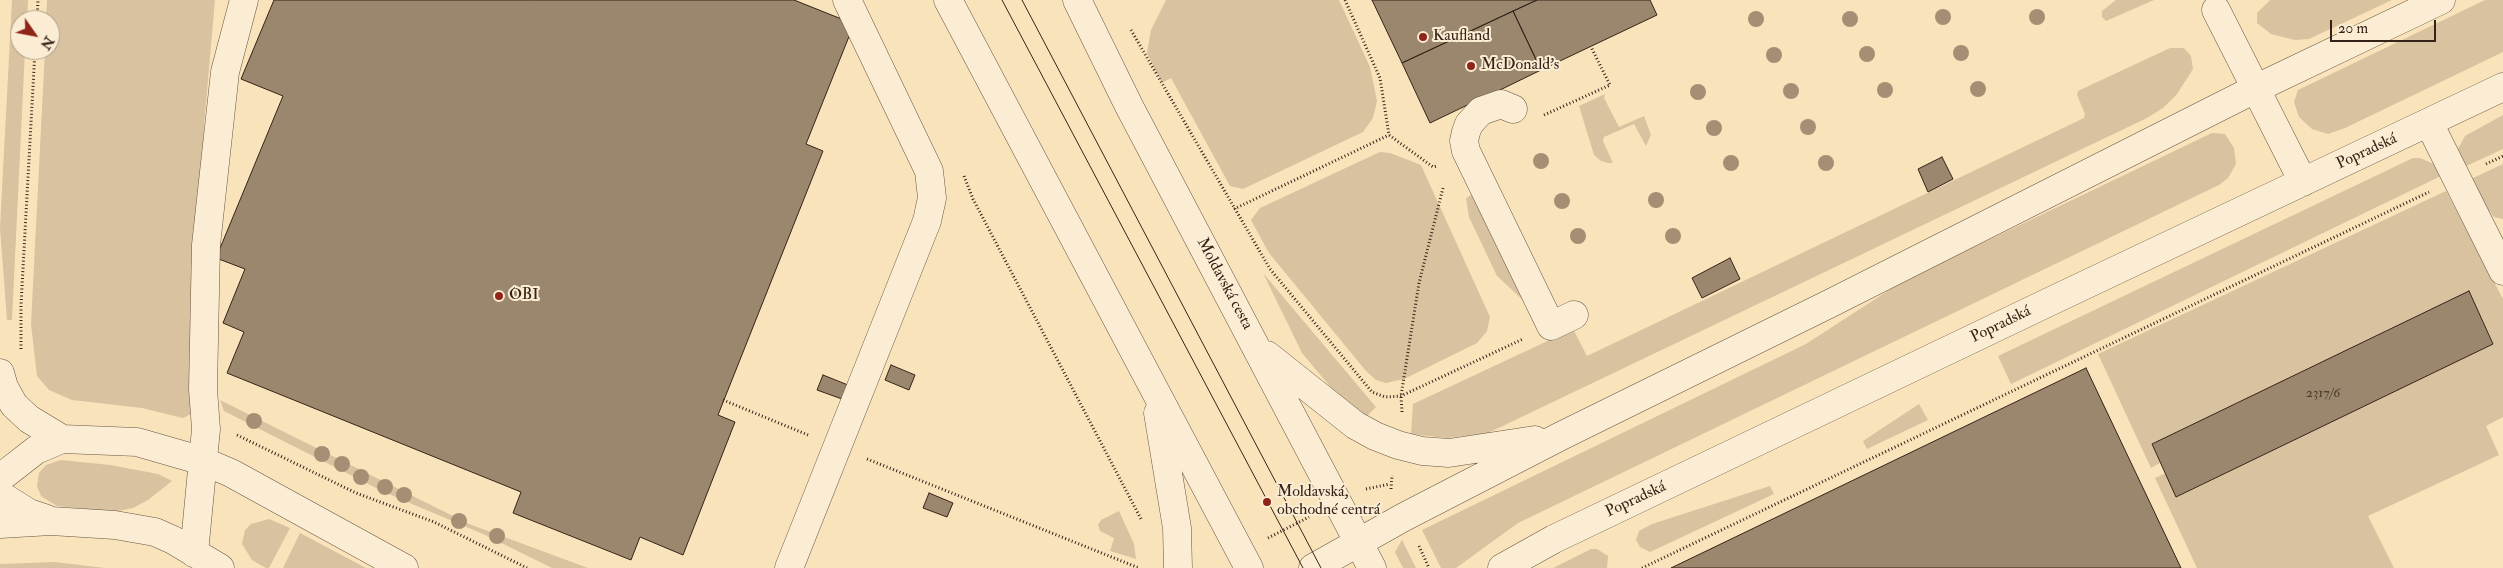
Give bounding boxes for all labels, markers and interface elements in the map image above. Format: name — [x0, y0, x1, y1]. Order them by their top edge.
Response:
north arrow — [10, 10, 60, 60]
scale bar — [2333, 10, 2439, 42]
text: 20 m — [2338, 19, 2368, 38]
place label: Kaufland — [1433, 27, 1490, 47]
marker: Kaufland — [1417, 31, 1429, 43]
text: N — [37, 33, 58, 53]
place label: McDonald's — [1481, 56, 1559, 76]
marker: McDonald's — [1465, 60, 1477, 72]
street label: Popradská — [2334, 130, 2400, 174]
street label: Moldavská cesta — [1192, 235, 1256, 333]
place label: OBI — [509, 286, 539, 306]
marker: OBI — [493, 290, 505, 302]
street label: Popradská — [1968, 302, 2034, 348]
house number: 2317/6 — [2306, 386, 2340, 402]
street label: Popradská — [1603, 478, 1669, 522]
place label: Moldavská, obchodné centrá — [1277, 483, 1380, 521]
marker: Moldavská, obchodné centrá — [1261, 496, 1273, 508]

